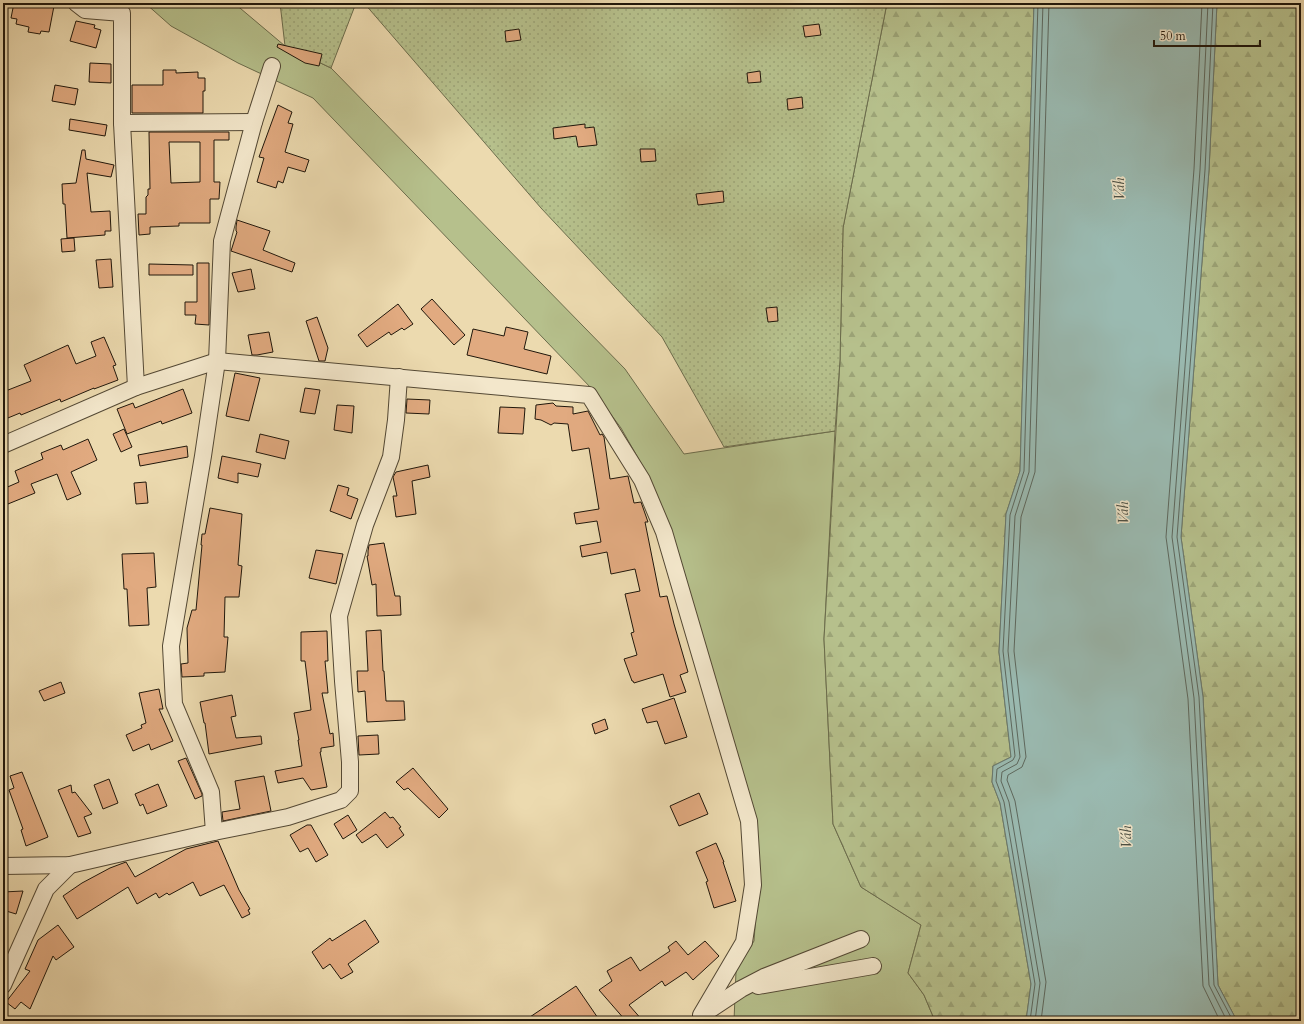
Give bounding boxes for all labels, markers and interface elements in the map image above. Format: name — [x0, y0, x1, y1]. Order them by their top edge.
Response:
scale bar — [1154, 22, 1260, 48]
text: 50 m — [1160, 28, 1187, 44]
water label: Váh — [1109, 177, 1129, 200]
water label: Váh — [1113, 501, 1133, 524]
water label: Váh — [1116, 825, 1136, 848]

